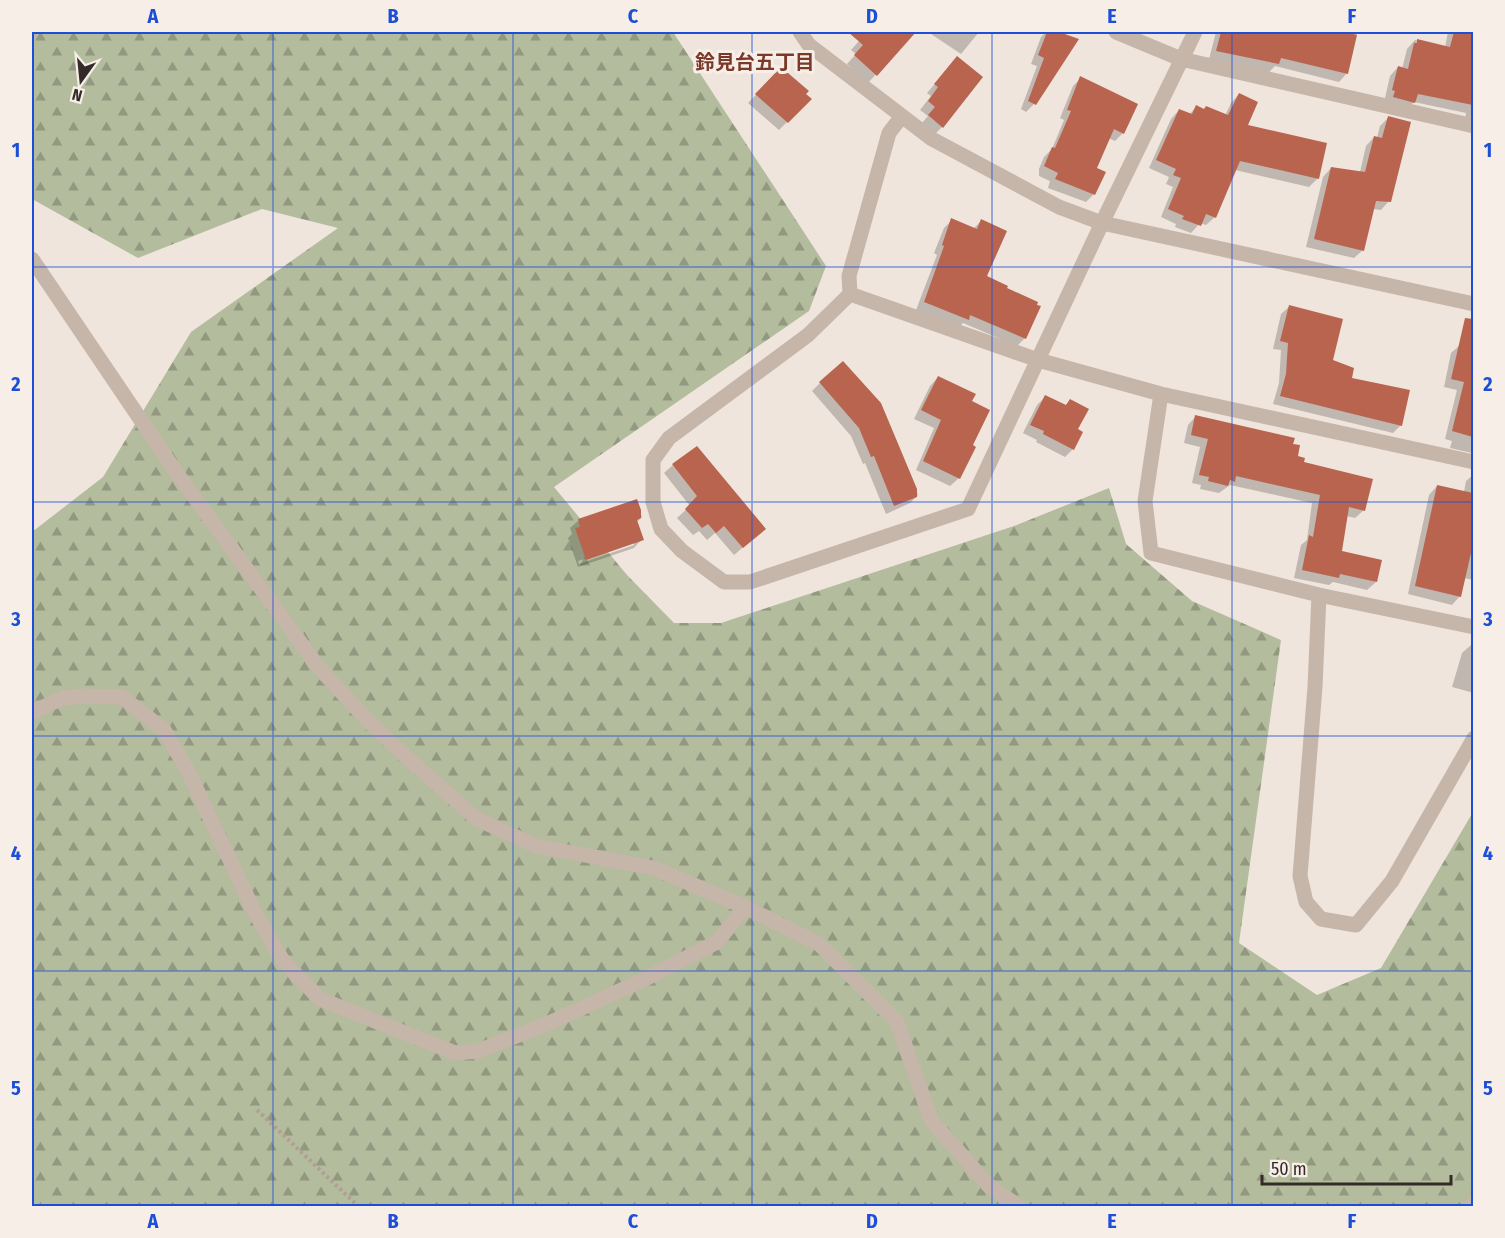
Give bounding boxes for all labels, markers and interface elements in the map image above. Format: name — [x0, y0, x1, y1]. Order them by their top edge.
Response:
text: A — [147, 4, 160, 28]
text: B — [387, 4, 399, 28]
text: C — [628, 4, 639, 28]
text: D — [866, 4, 878, 28]
text: E — [1107, 4, 1117, 28]
text: F — [1348, 4, 1357, 28]
district label: 鈴見台五丁目 — [695, 50, 815, 74]
north arrow — [51, 51, 111, 111]
text: N — [70, 85, 84, 105]
text: 1 — [12, 138, 20, 162]
text: 1 — [1484, 138, 1492, 162]
text: 2 — [10, 372, 21, 396]
text: 2 — [1482, 372, 1493, 396]
text: 3 — [10, 607, 21, 631]
text: 3 — [1482, 607, 1493, 631]
text: 4 — [11, 841, 21, 865]
text: 4 — [1483, 841, 1493, 865]
text: 5 — [11, 1076, 21, 1100]
text: 5 — [1483, 1076, 1493, 1100]
scale bar — [1262, 1148, 1451, 1186]
text: 50 m — [1271, 1158, 1307, 1180]
text: A — [147, 1209, 160, 1233]
text: B — [387, 1209, 399, 1233]
text: C — [628, 1209, 639, 1233]
text: D — [866, 1209, 878, 1233]
text: E — [1107, 1209, 1117, 1233]
text: F — [1348, 1209, 1357, 1233]

